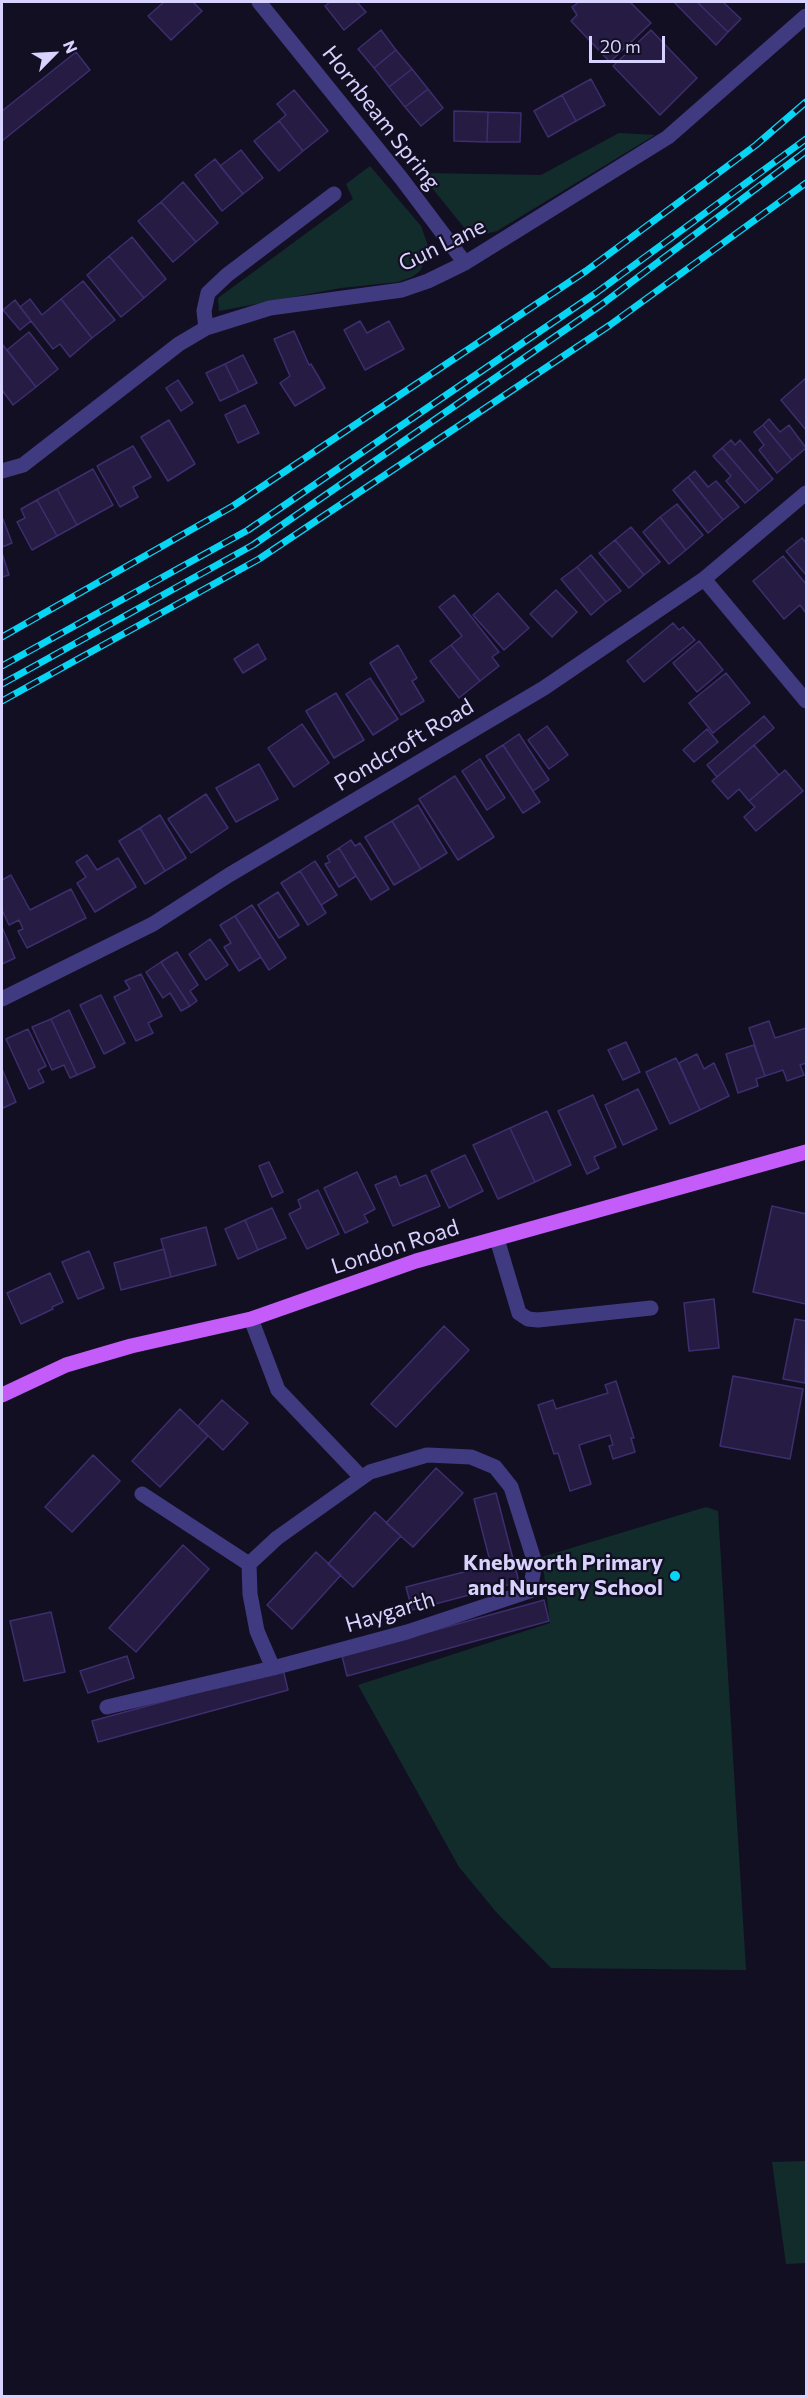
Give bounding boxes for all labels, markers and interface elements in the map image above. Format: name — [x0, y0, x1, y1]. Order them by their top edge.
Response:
north arrow — [24, 24, 84, 84]
scale bar — [592, 24, 668, 62]
text: 20 m — [600, 35, 641, 57]
text: N — [60, 37, 82, 56]
street label: Hornbeam Spring — [317, 41, 445, 195]
street label: Gun Lane — [394, 213, 490, 277]
street label: Pondcroft Road — [330, 693, 478, 797]
street label: London Road — [328, 1214, 462, 1280]
place label: Knebworth Primary and Nursery School — [463, 1550, 663, 1602]
marker: Knebworth Primary and Nursery School — [668, 1569, 682, 1583]
street label: Haygarth — [342, 1586, 438, 1638]

